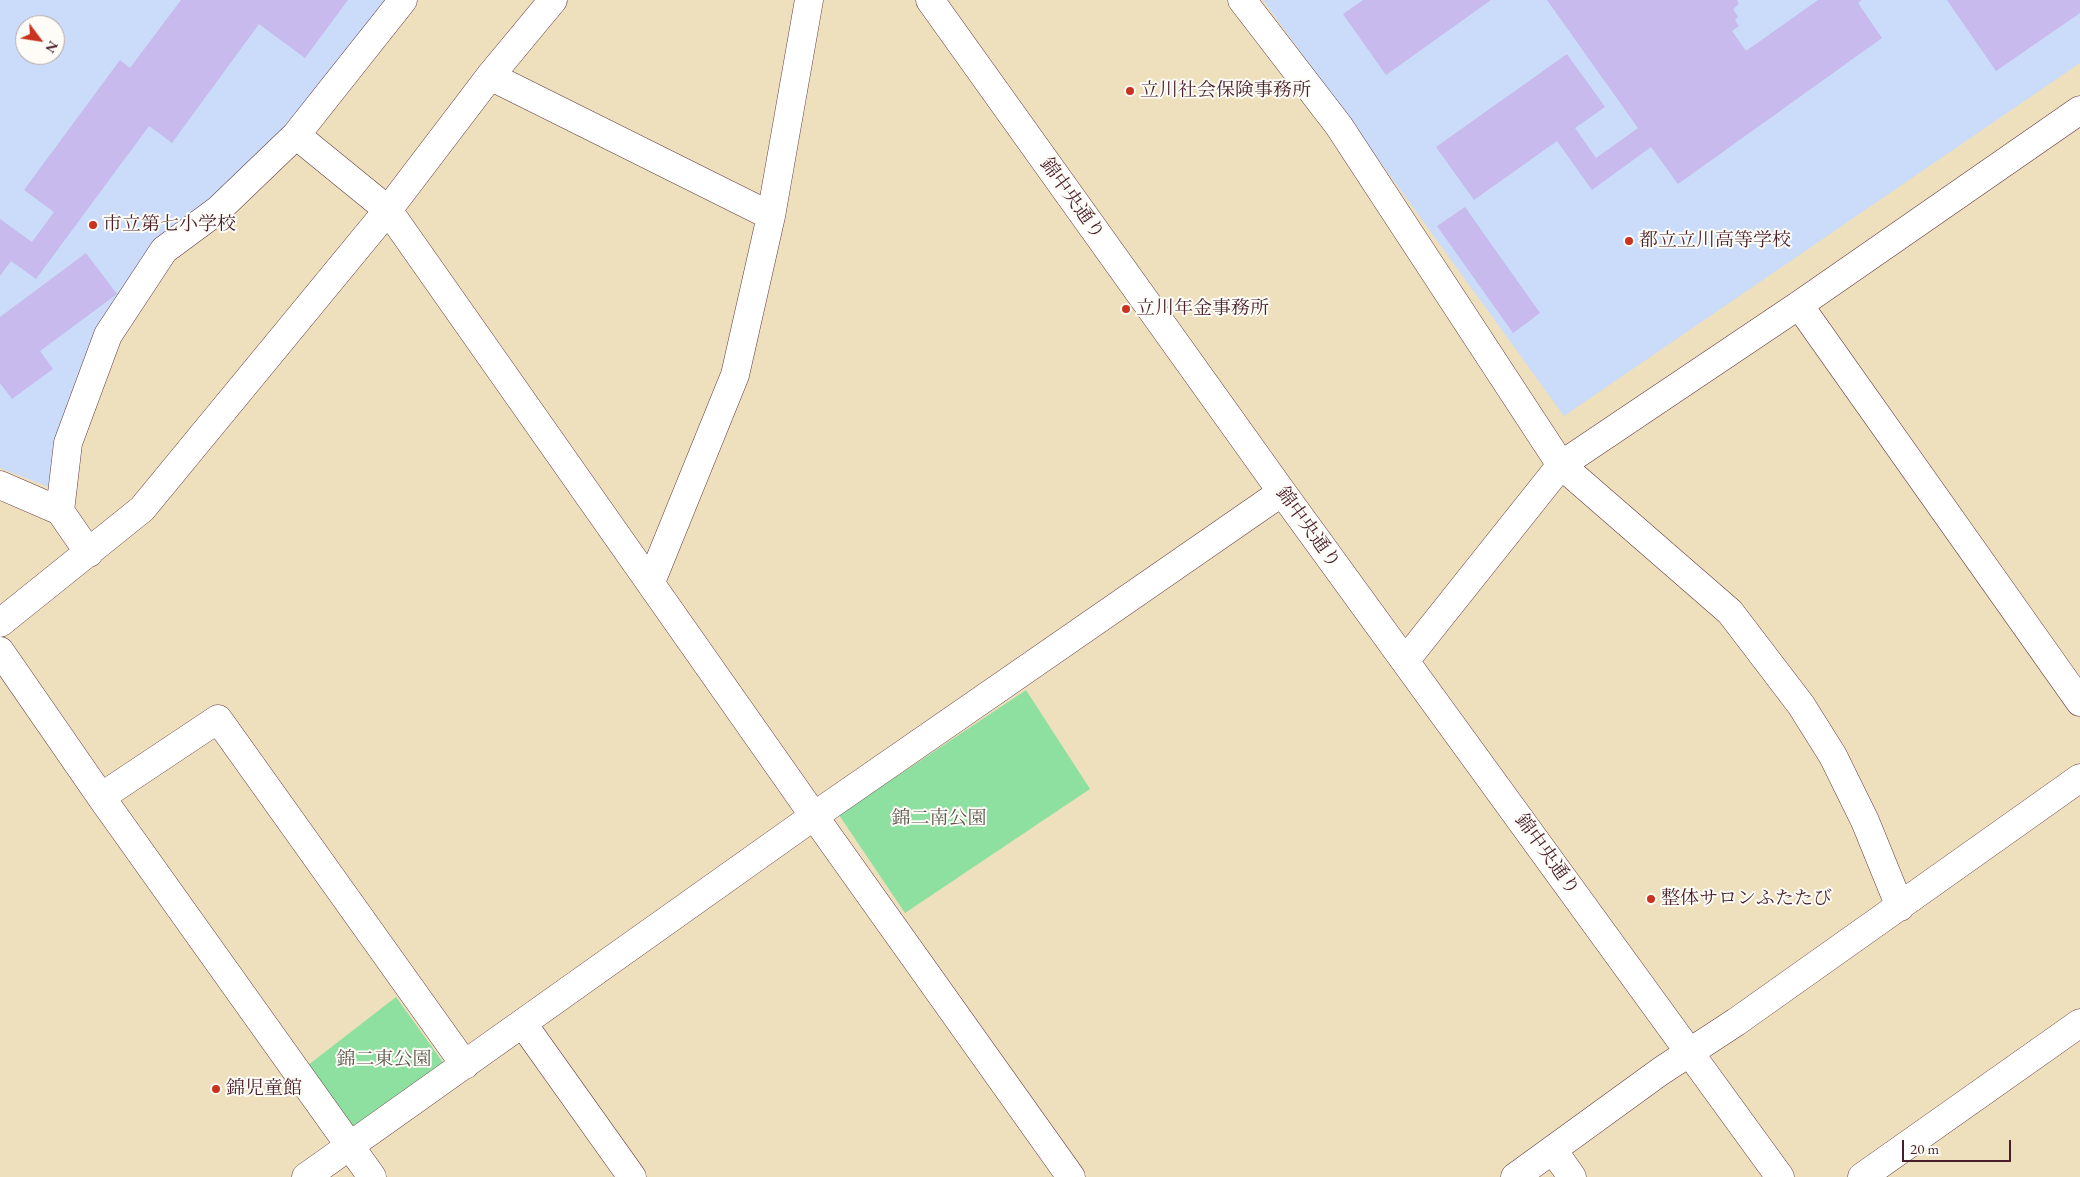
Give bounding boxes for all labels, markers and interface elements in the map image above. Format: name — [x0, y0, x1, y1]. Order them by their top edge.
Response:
north arrow — [15, 15, 65, 65]
text: N — [41, 38, 63, 57]
place label: 立川社会保険事務所 — [1140, 80, 1311, 102]
marker: 立川社会保険事務所 — [1124, 85, 1136, 97]
street label: 錦中央通り — [1035, 154, 1109, 244]
place label: 市立第七小学校 — [103, 214, 236, 236]
marker: 市立第七小学校 — [87, 219, 99, 231]
place label: 都立立川高等学校 — [1639, 230, 1791, 252]
marker: 都立立川高等学校 — [1623, 235, 1635, 247]
place label: 立川年金事務所 — [1136, 298, 1269, 320]
marker: 立川年金事務所 — [1120, 303, 1132, 315]
street label: 錦中央通り — [1271, 483, 1345, 573]
park label: 錦二南公園 — [892, 808, 986, 830]
street label: 錦中央通り — [1510, 810, 1584, 900]
place label: 整体サロンふたたび — [1661, 888, 1832, 910]
marker: 整体サロンふたたび — [1645, 893, 1657, 905]
park label: 錦二東公園 — [337, 1049, 431, 1071]
place label: 錦児童館 — [226, 1078, 302, 1100]
marker: 錦児童館 — [210, 1083, 222, 1095]
scale bar — [1905, 1130, 2014, 1162]
text: 20 m — [1910, 1139, 1939, 1158]

